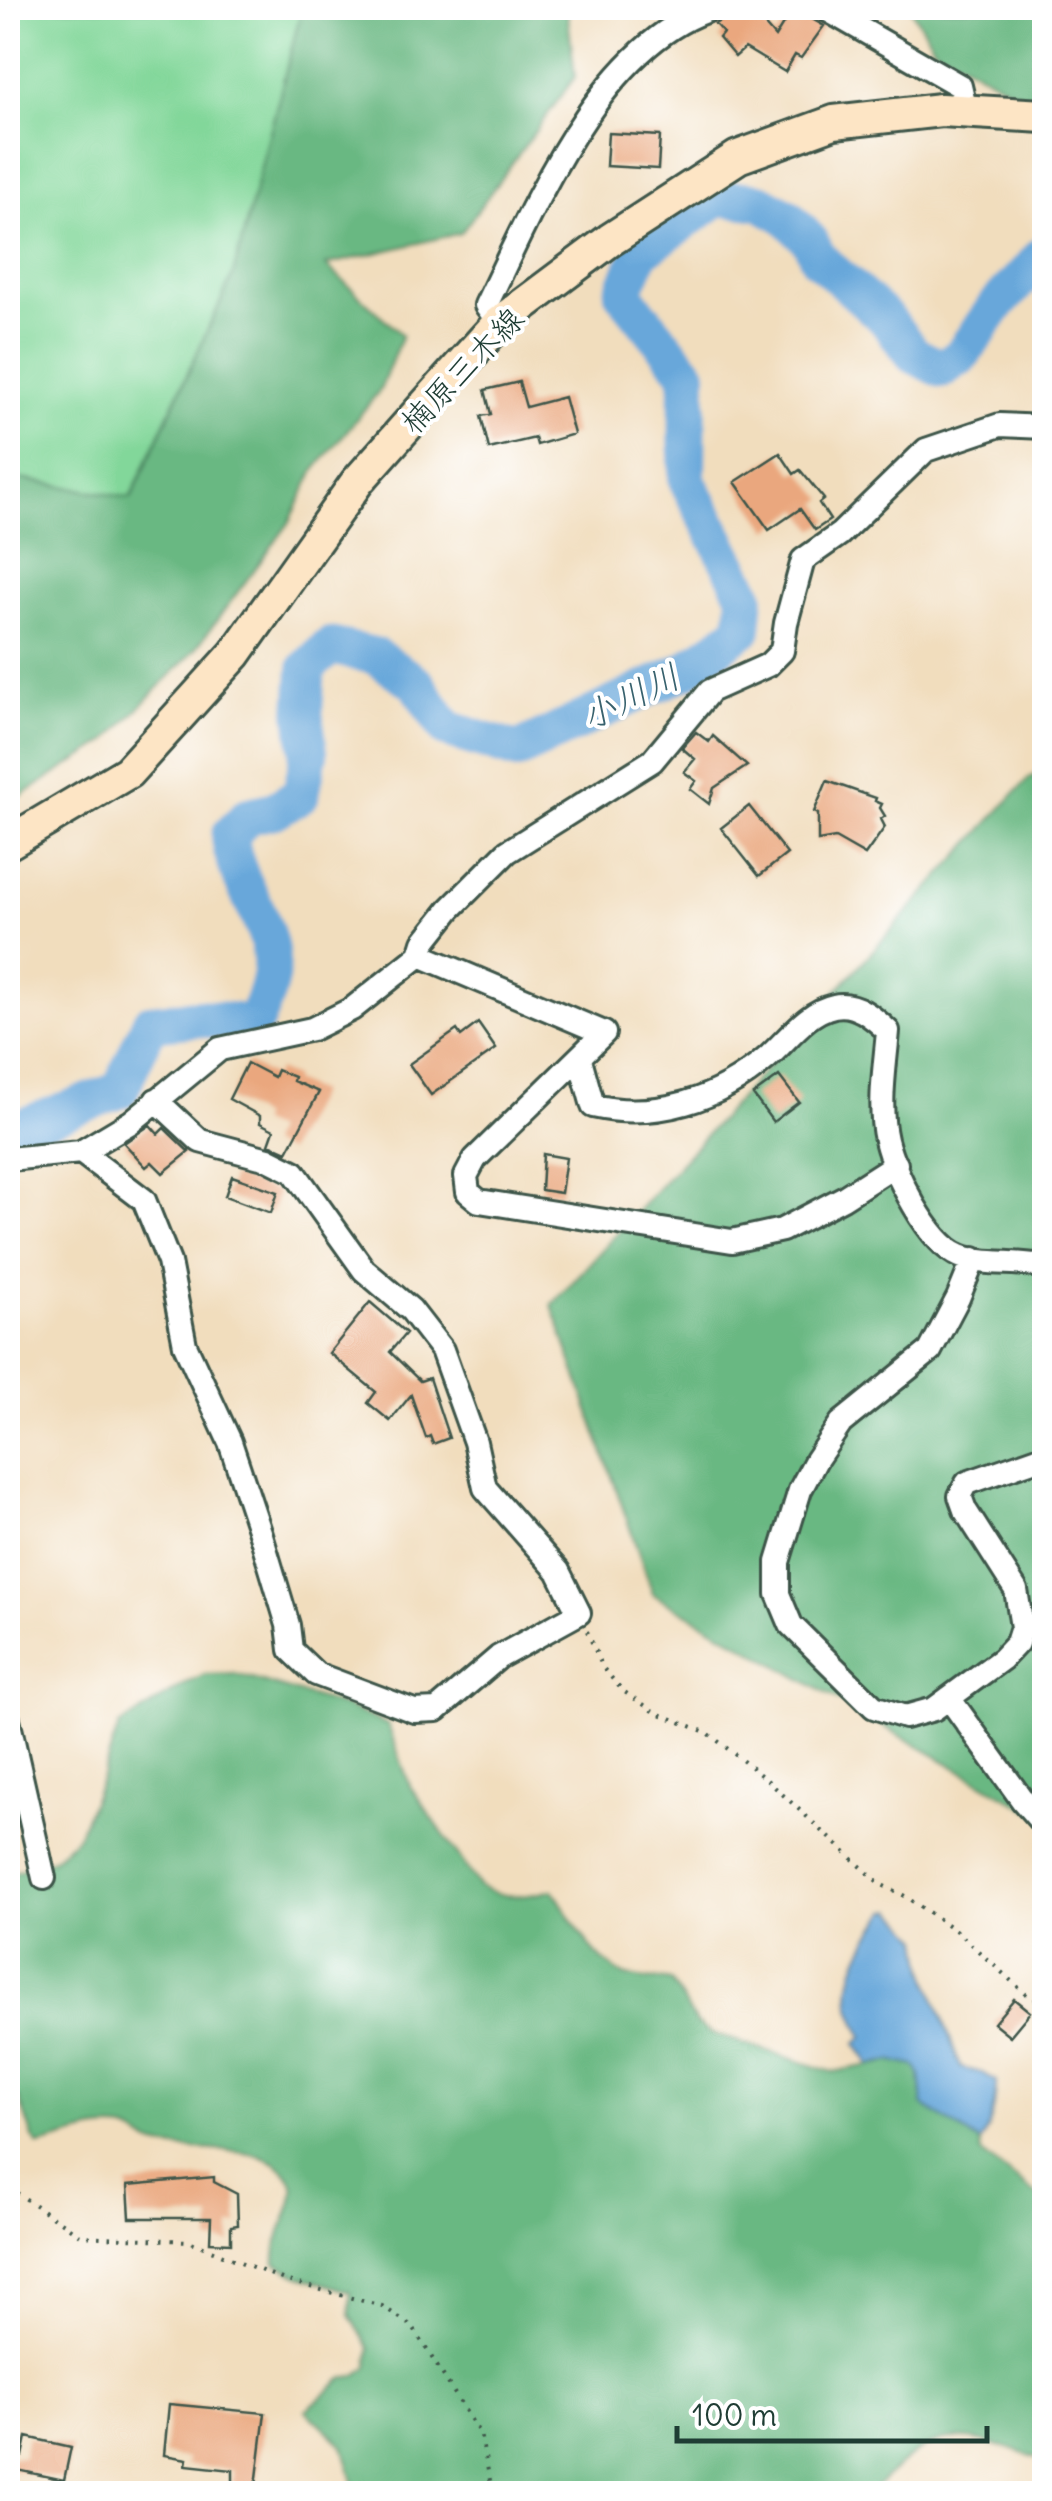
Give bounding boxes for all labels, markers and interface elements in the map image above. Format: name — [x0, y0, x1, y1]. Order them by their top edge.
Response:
street label: 楠原三木線 — [392, 298, 532, 442]
water label: 小川川 — [573, 653, 687, 739]
scale bar — [677, 2381, 987, 2443]
text: 100 m — [692, 2396, 777, 2434]

